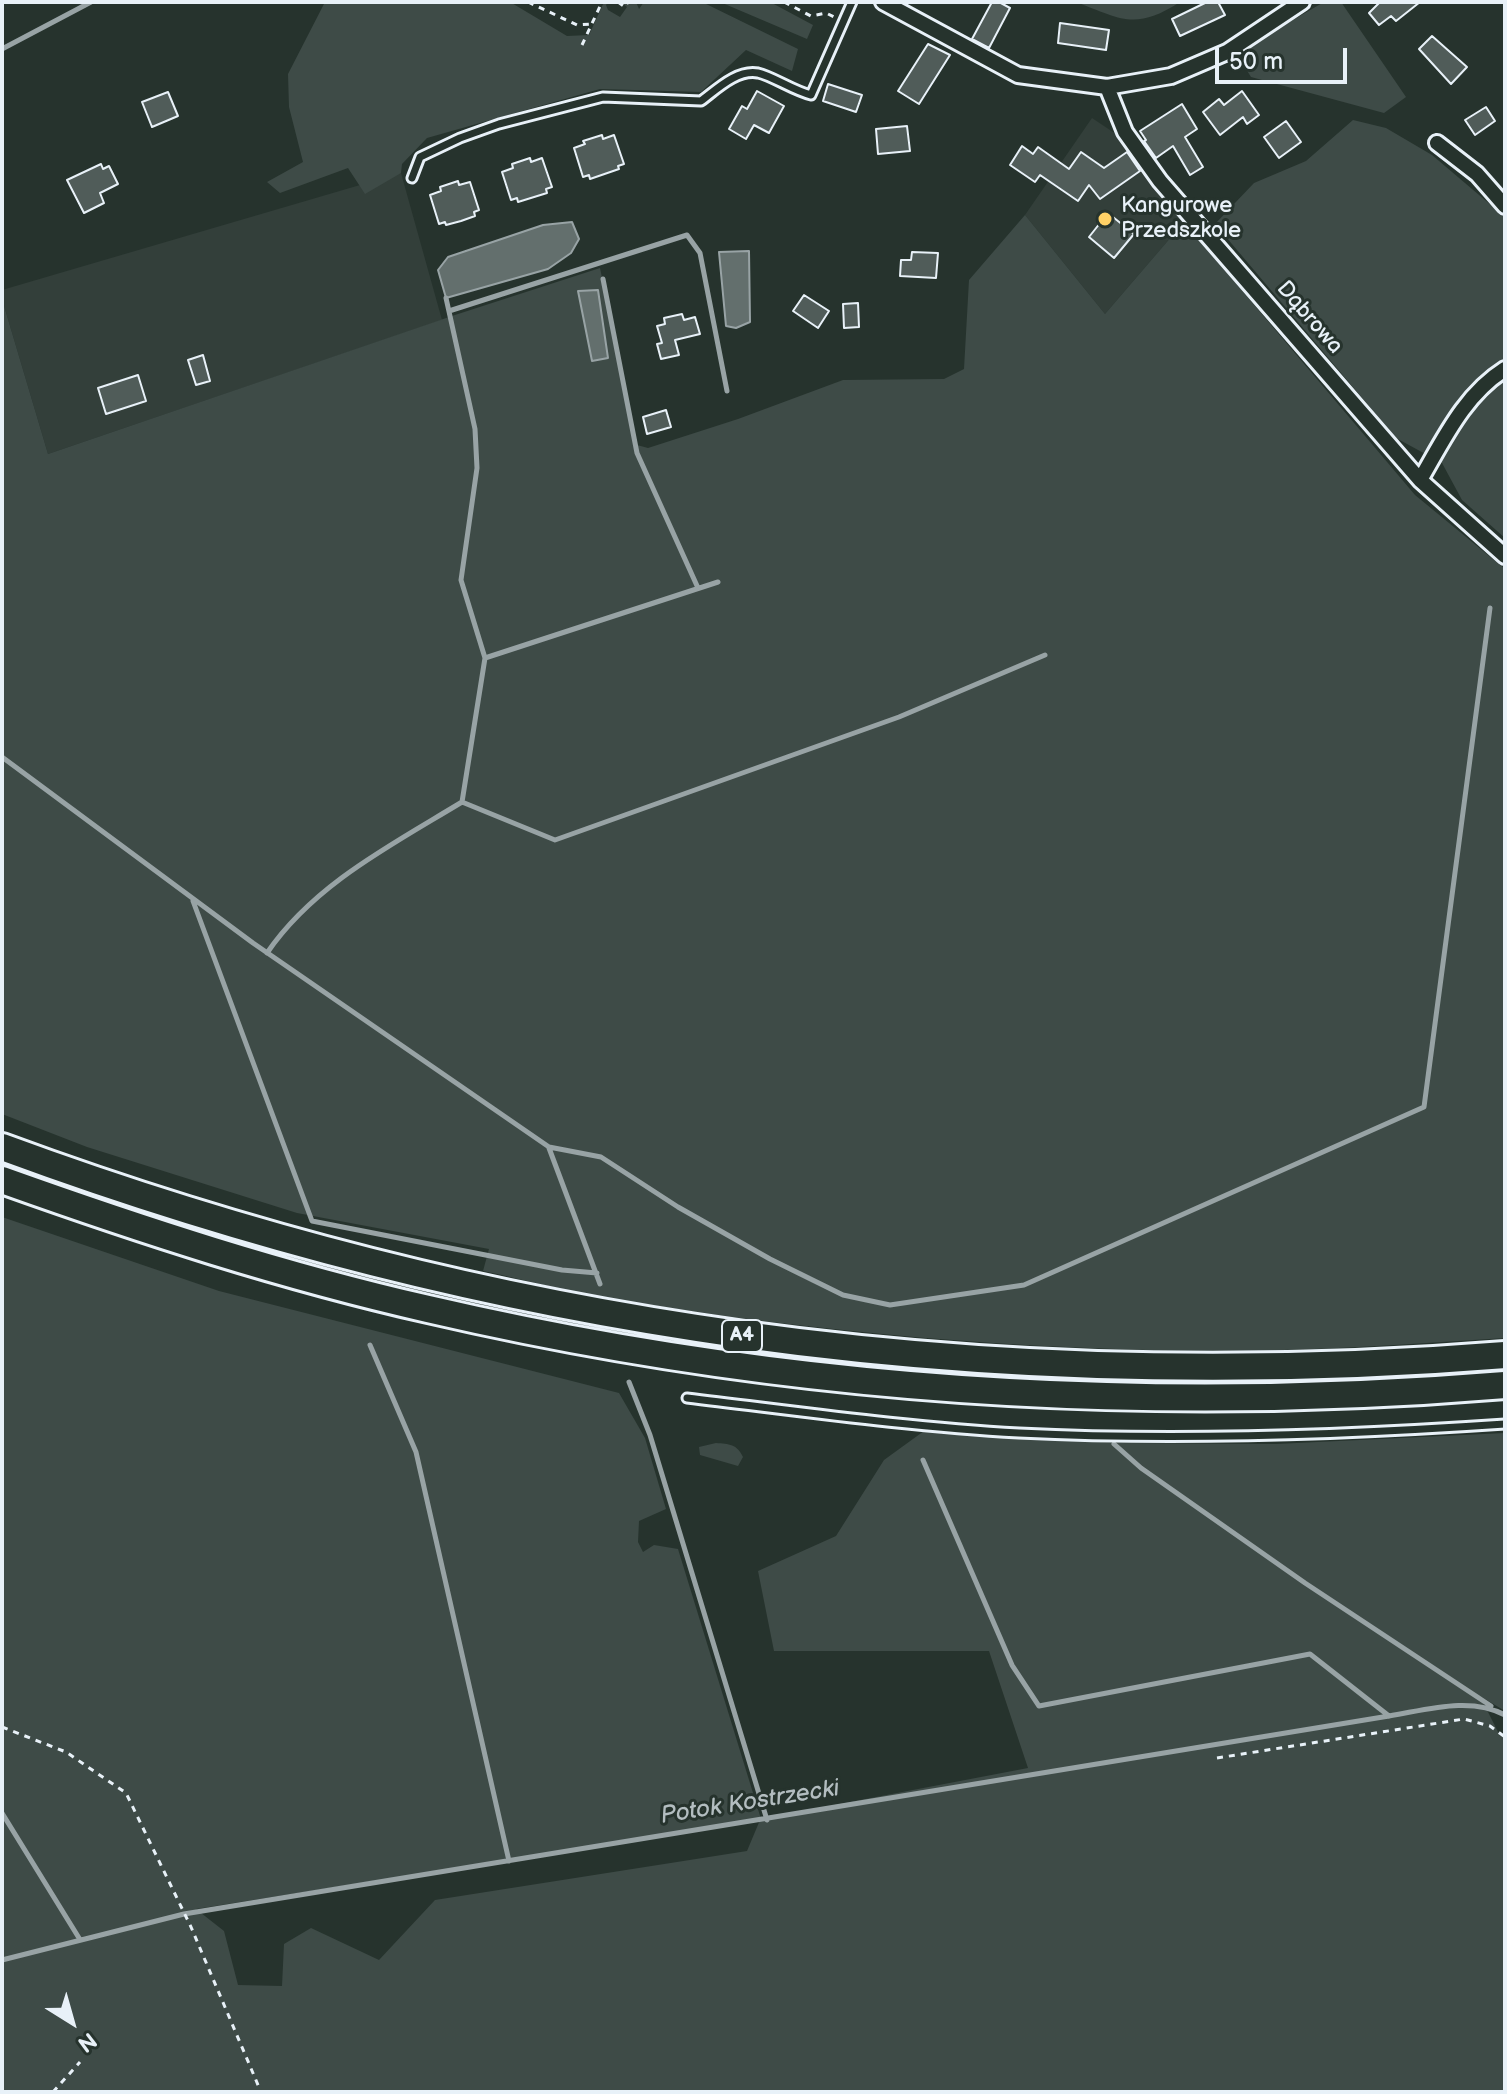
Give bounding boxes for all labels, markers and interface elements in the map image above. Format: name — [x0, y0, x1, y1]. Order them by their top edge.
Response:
scale bar — [1219, 32, 1351, 82]
text: 50 m — [1229, 47, 1283, 76]
place label: Kangurowe Przedszkole — [1121, 193, 1241, 244]
marker: Kangurowe Przedszkole — [1096, 210, 1114, 228]
street label: Dąbrowa — [1270, 276, 1348, 360]
road number: A4 — [722, 1320, 762, 1352]
water label: Potok Kostrzecki — [659, 1775, 841, 1831]
north arrow — [32, 1982, 112, 2062]
text: N — [72, 2026, 101, 2057]

